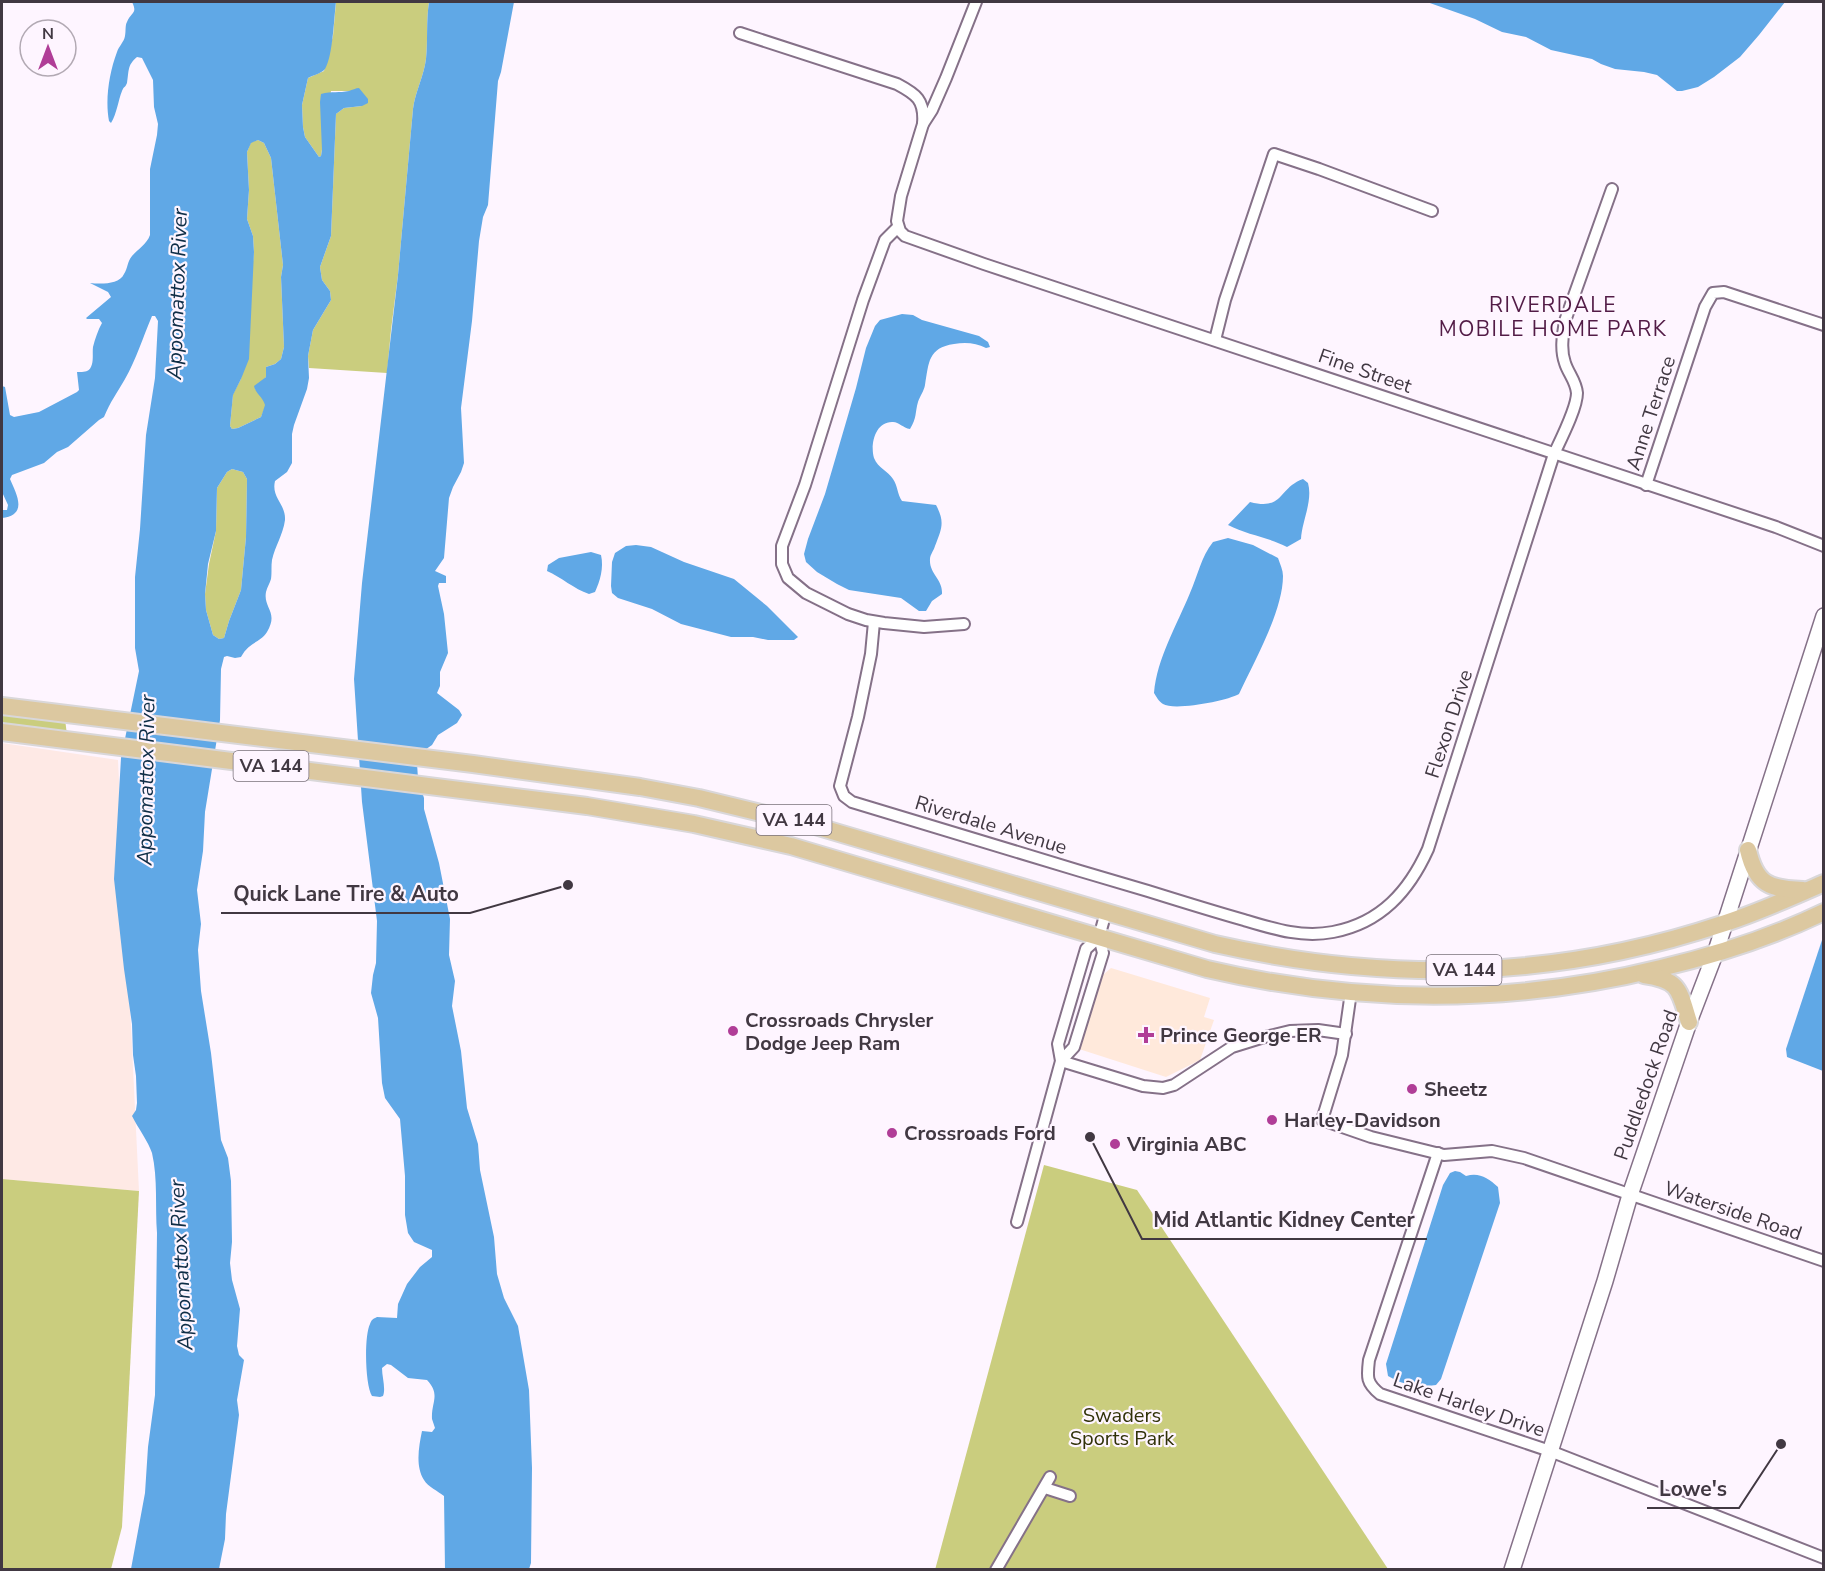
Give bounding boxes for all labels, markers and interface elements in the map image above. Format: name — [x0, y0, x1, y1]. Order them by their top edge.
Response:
north arrow — [18, 18, 78, 78]
text: N — [42, 23, 54, 45]
water label: Appomattox River — [160, 208, 194, 381]
district label: RIVERDALE MOBILE HOME PARK — [1439, 291, 1667, 343]
street label: Fine Street — [1315, 342, 1416, 400]
street label: Anne Terrace — [1620, 352, 1682, 474]
street label: Flexon Drive — [1419, 666, 1479, 782]
water label: Appomattox River — [130, 694, 161, 867]
road number: VA 144 — [234, 751, 308, 781]
street label: Riverdale Avenue — [912, 789, 1070, 861]
road number: VA 144 — [756, 805, 832, 835]
callout: Quick Lane Tire & Auto — [221, 874, 470, 913]
text: Quick Lane Tire & Auto — [233, 880, 459, 908]
road number: VA 144 — [1426, 955, 1502, 985]
street label: Puddledock Road — [1608, 1006, 1684, 1164]
place label: Crossroads Chrysler Dodge Jeep Ram — [745, 1007, 934, 1057]
place label: Prince George ER — [1160, 1022, 1322, 1049]
marker: Crossroads Chrysler Dodge Jeep Ram — [726, 1024, 740, 1038]
marker: Prince George ER — [1137, 1026, 1155, 1044]
place label: Sheetz — [1424, 1076, 1487, 1103]
marker: Sheetz — [1405, 1082, 1419, 1096]
place label: Harley-Davidson — [1284, 1107, 1441, 1134]
marker: Harley-Davidson — [1265, 1113, 1279, 1127]
place label: Crossroads Ford — [904, 1120, 1056, 1147]
marker: Crossroads Ford — [885, 1126, 899, 1140]
place label: Virginia ABC — [1126, 1131, 1247, 1158]
marker: Virginia ABC — [1108, 1137, 1122, 1151]
street label: Waterside Road — [1660, 1175, 1806, 1247]
water label: Appomattox River — [163, 1178, 200, 1352]
callout: Mid Atlantic Kidney Center — [1142, 1200, 1427, 1239]
text: Mid Atlantic Kidney Center — [1153, 1206, 1416, 1234]
street label: Lake Harley Drive — [1389, 1366, 1549, 1444]
park label: Swaders Sports Park — [1070, 1402, 1175, 1452]
callout: Lowe's — [1647, 1469, 1739, 1508]
text: Lowe's — [1659, 1475, 1727, 1503]

